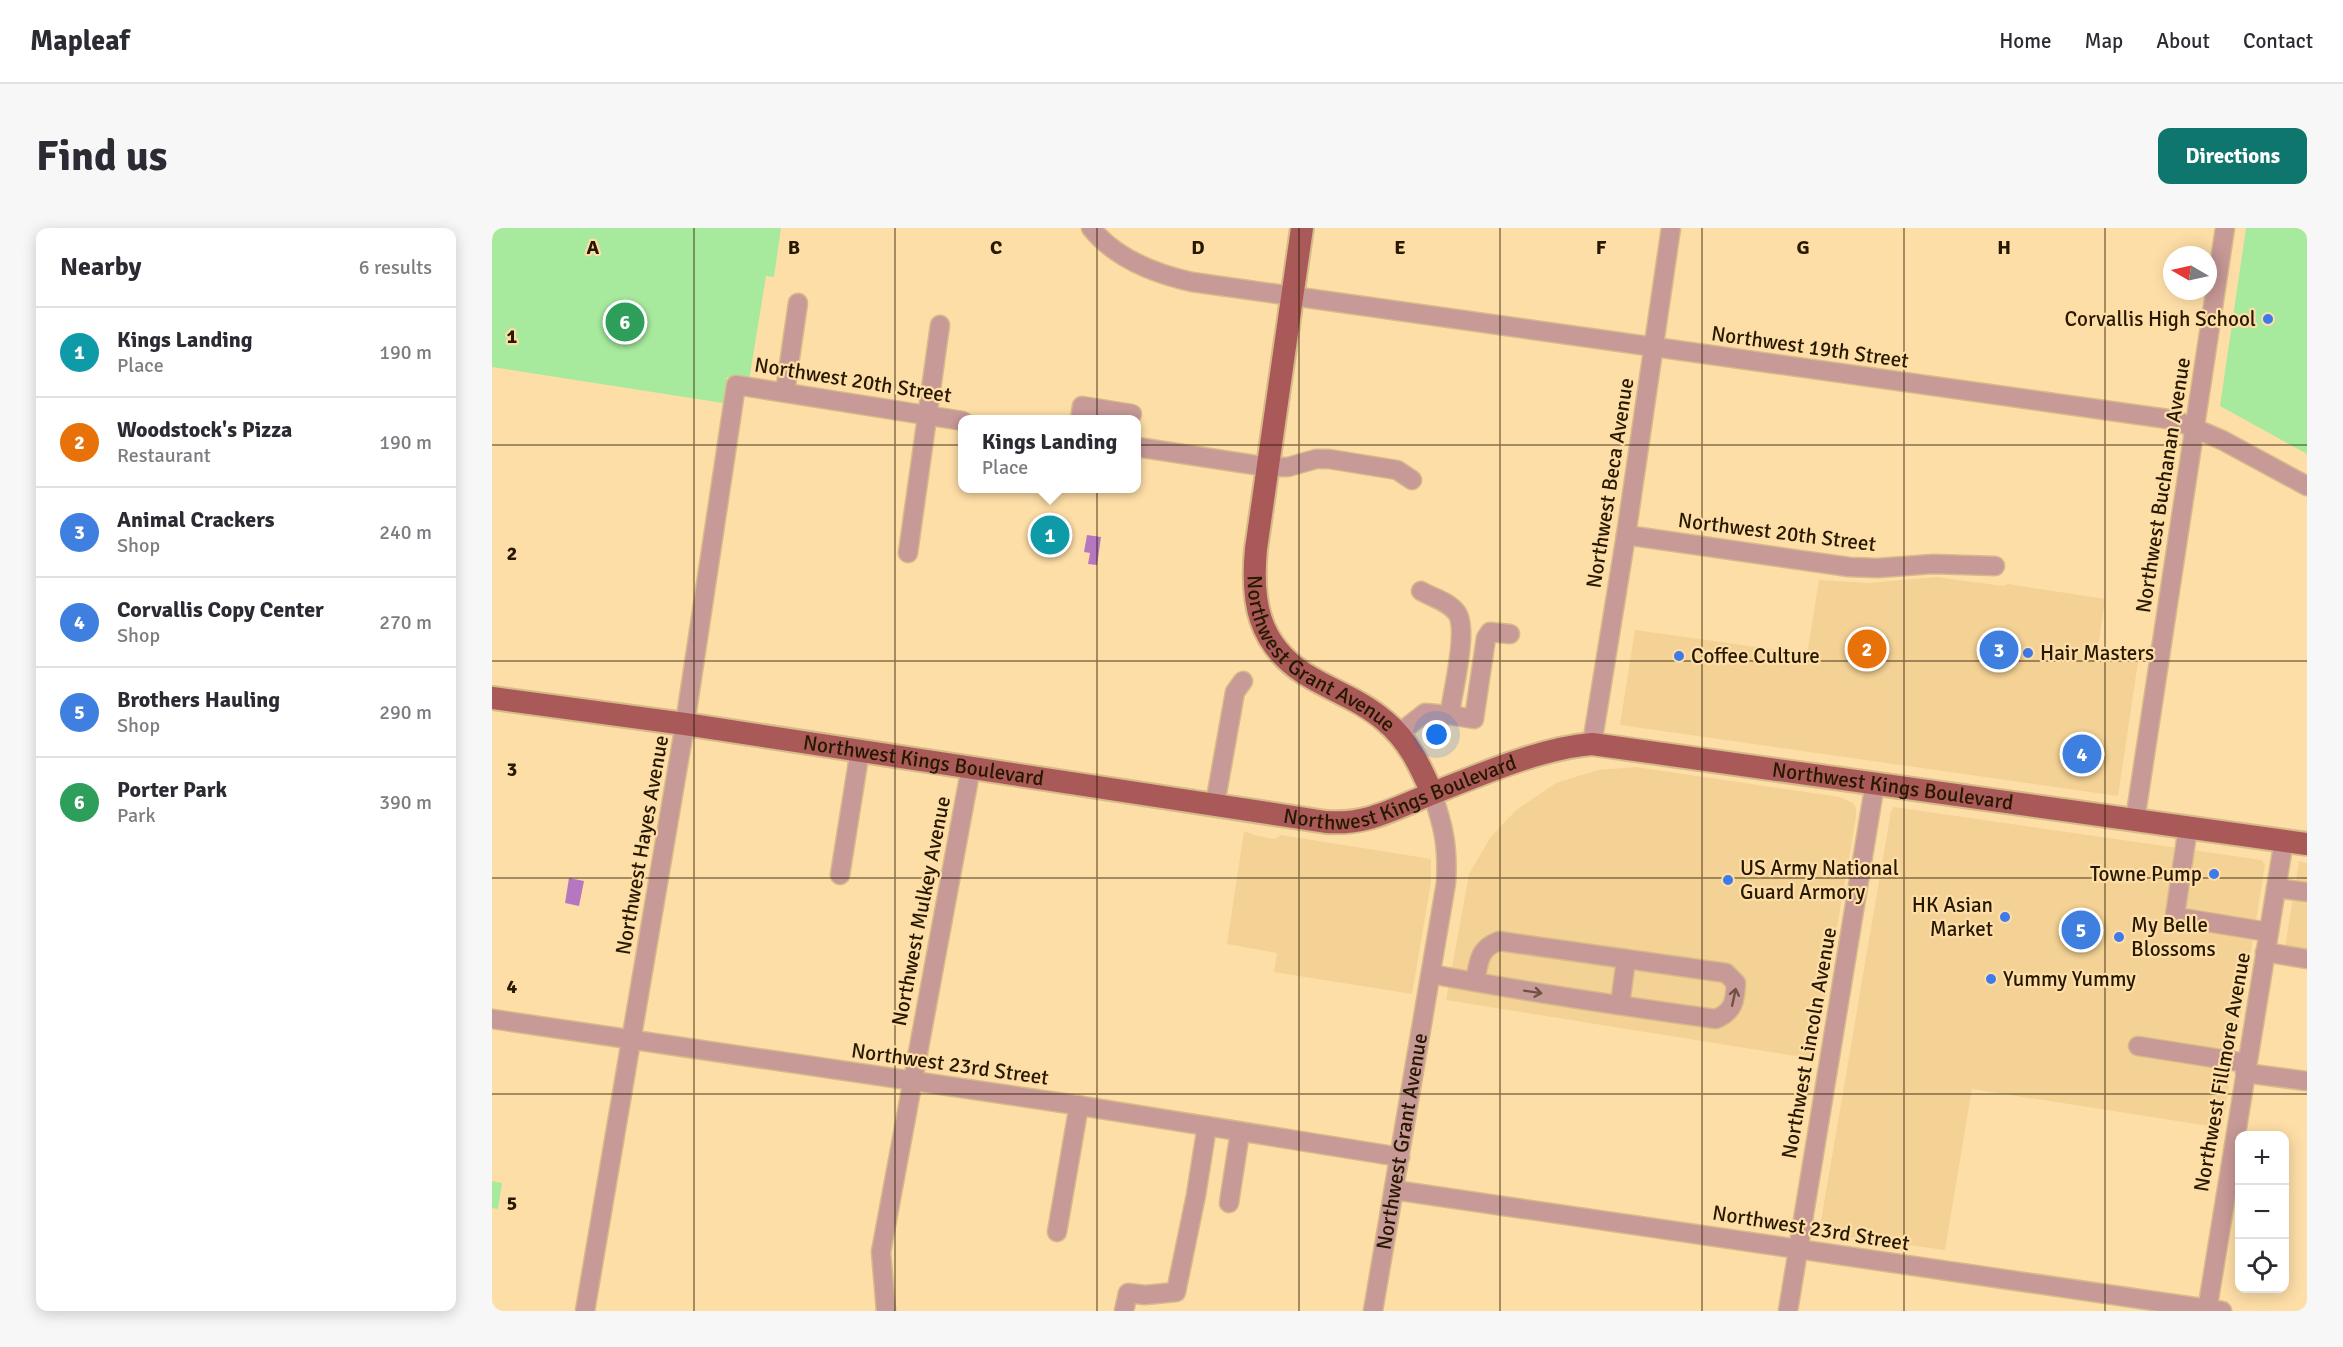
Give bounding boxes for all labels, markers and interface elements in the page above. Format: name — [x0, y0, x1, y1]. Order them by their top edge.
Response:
text: Mapleaf — [30, 24, 130, 58]
text: Home — [1999, 28, 2052, 54]
text: Map — [2085, 28, 2123, 54]
text: About — [2156, 28, 2210, 54]
text: Contact — [2243, 28, 2313, 54]
button: Directions — [2158, 128, 2307, 184]
text: Find us — [36, 131, 167, 182]
text: A — [587, 235, 600, 260]
text: B — [788, 235, 800, 260]
text: C — [990, 235, 1002, 260]
text: D — [1191, 235, 1205, 260]
text: E — [1394, 235, 1406, 260]
text: F — [1596, 235, 1607, 260]
text: G — [1796, 235, 1810, 260]
text: H — [1997, 235, 2011, 260]
north arrow — [2163, 246, 2217, 300]
text: Nearby — [60, 251, 141, 283]
text: 6 results — [359, 255, 432, 280]
pin: 6 — [606, 300, 644, 344]
place label: Corvallis High School — [2065, 306, 2256, 332]
marker: Corvallis High School — [2261, 312, 2275, 326]
street label: Northwest 19th Street — [1710, 320, 1910, 374]
text: 1 — [507, 324, 518, 349]
text: Kings Landing — [117, 326, 253, 353]
text: 1 — [74, 340, 85, 365]
text: 190 m — [379, 340, 432, 365]
street label: Northwest 20th Street — [753, 352, 953, 408]
text: Place — [117, 353, 164, 378]
street label: Northwest Buchanan Avenue — [2130, 355, 2196, 615]
street label: Northwest Beca Avenue — [1581, 376, 1639, 590]
popup — [958, 415, 1141, 493]
text: Woodstock's Pizza — [117, 416, 292, 443]
text: Kings Landing — [982, 428, 1117, 455]
text: 2 — [74, 430, 85, 455]
text: 190 m — [379, 430, 432, 455]
text: Restaurant — [117, 443, 211, 468]
text: Place — [982, 455, 1028, 480]
text: Animal Crackers — [117, 506, 275, 533]
street label: Northwest 20th Street — [1677, 507, 1877, 557]
pin: 1 — [1030, 512, 1070, 558]
text: 3 — [74, 520, 85, 545]
text: 240 m — [379, 520, 432, 545]
text: Shop — [117, 533, 160, 558]
text: 2 — [507, 541, 517, 566]
street label: Northwest Grant Avenue — [1242, 575, 1401, 737]
text: Corvallis Copy Center — [117, 596, 324, 623]
text: 4 — [74, 610, 85, 635]
text: 270 m — [379, 610, 432, 635]
text: Shop — [117, 623, 160, 648]
pin: 2 — [1848, 626, 1886, 672]
pin: 3 — [1980, 628, 2018, 672]
place label: Hair Masters — [2040, 640, 2154, 666]
place label: Coffee Culture — [1691, 643, 1820, 669]
marker: Hair Masters — [2021, 646, 2035, 660]
marker: Coffee Culture — [1672, 649, 1686, 663]
text: Brothers Hauling — [117, 686, 280, 713]
text: 5 — [74, 700, 85, 725]
text: 290 m — [379, 700, 432, 725]
text: Shop — [117, 713, 160, 738]
your location — [1422, 720, 1451, 749]
street label: Northwest Kings Boulevard — [801, 729, 1046, 792]
pin: 4 — [2062, 732, 2102, 776]
street label: Northwest Hayes Avenue — [610, 733, 674, 957]
street label: Northwest Kings Boulevard — [1282, 749, 1520, 836]
street label: Northwest Kings Boulevard — [1771, 756, 2015, 816]
text: 3 — [507, 757, 517, 782]
text: Porter Park — [117, 776, 227, 803]
text: 6 — [74, 790, 85, 815]
text: 390 m — [379, 790, 432, 815]
street label: Northwest Mulkey Avenue — [886, 794, 956, 1028]
text: Park — [117, 803, 155, 828]
place label: US Army National Guard Armory — [1740, 855, 1899, 905]
place label: Towne Pump — [2090, 861, 2202, 887]
marker: Towne Pump — [2207, 867, 2221, 881]
marker: US Army National Guard Armory — [1721, 873, 1735, 887]
place label: HK Asian Market — [1912, 892, 1993, 942]
pin: 5 — [2062, 908, 2100, 952]
marker: HK Asian Market — [1998, 910, 2012, 924]
place label: My Belle Blossoms — [2131, 912, 2216, 962]
street label: Northwest Lincoln Avenue — [1776, 925, 1842, 1161]
marker: My Belle Blossoms — [2112, 930, 2126, 944]
street label: Northwest Fillmore Avenue — [2188, 950, 2256, 1194]
place label: Yummy Yummy — [2003, 966, 2136, 992]
marker: Yummy Yummy — [1984, 972, 1998, 986]
text: 4 — [507, 974, 518, 999]
one-way arrow — [1523, 986, 1543, 997]
one-way arrow — [1729, 988, 1740, 1007]
street label: Northwest Grant Avenue — [1371, 1031, 1433, 1252]
street label: Northwest 23rd Street — [850, 1037, 1050, 1091]
map controls — [2235, 1131, 2289, 1293]
button: + — [2235, 1131, 2289, 1185]
button: − — [2235, 1185, 2289, 1239]
text: 5 — [507, 1191, 517, 1216]
street label: Northwest 23rd Street — [1711, 1200, 1911, 1256]
button: locate — [2235, 1239, 2289, 1293]

